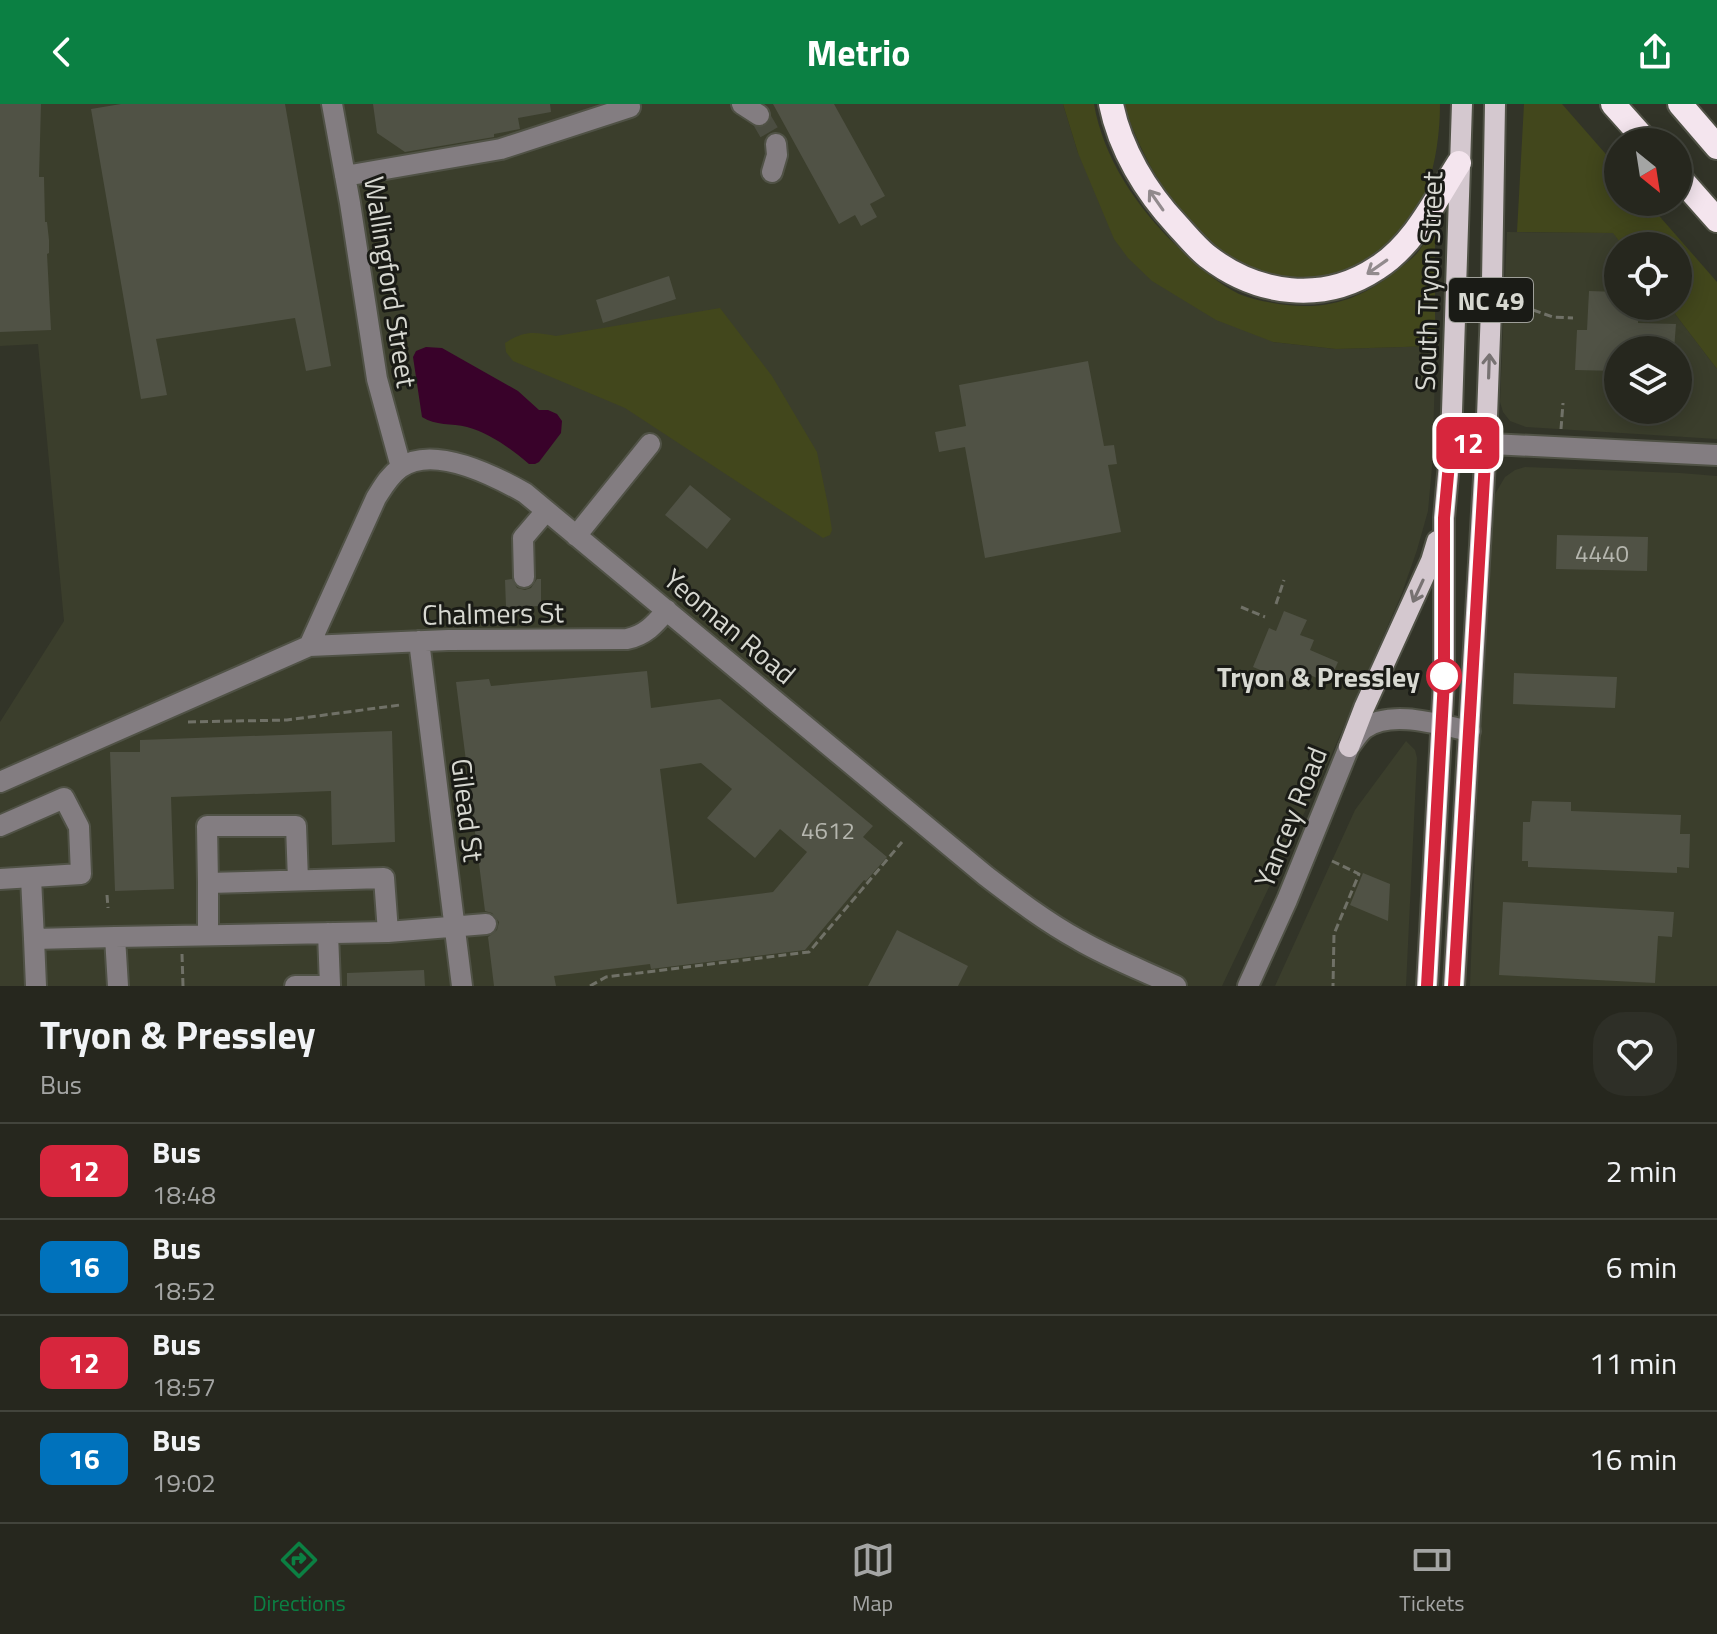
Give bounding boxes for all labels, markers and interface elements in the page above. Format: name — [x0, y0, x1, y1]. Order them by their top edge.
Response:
text: Metrio — [807, 25, 910, 80]
icon: back — [40, 30, 84, 74]
icon: share — [1633, 30, 1677, 74]
north arrow — [1604, 128, 1692, 216]
map controls — [1604, 128, 1692, 424]
street label: South Tryon Street — [1403, 170, 1453, 391]
street label: Wallingford Street — [353, 173, 429, 391]
one-way arrow — [1147, 189, 1164, 211]
button: locate — [1604, 232, 1692, 320]
one-way arrow — [1367, 259, 1388, 276]
road number: NC 49 — [1449, 278, 1533, 322]
button: layers — [1604, 336, 1692, 424]
one-way arrow — [1481, 353, 1496, 380]
line badge: 12 — [1432, 417, 1504, 469]
text: 12 — [1452, 421, 1484, 464]
house number: 4440 — [1575, 535, 1629, 571]
street label: Yeoman Road — [654, 558, 806, 694]
one-way arrow — [1409, 578, 1424, 603]
street label: Chalmers St — [422, 590, 565, 636]
place label: Tryon & Pressley — [1217, 655, 1420, 698]
marker: Tryon & Pressley — [1427, 659, 1461, 693]
street label: Yancey Road — [1242, 740, 1338, 894]
street label: Gilead St — [440, 756, 496, 864]
house number: 4612 — [801, 812, 855, 848]
text: Tryon & Pressley — [40, 1006, 316, 1064]
button: heart — [1593, 1012, 1677, 1096]
text: Bus — [40, 1065, 82, 1104]
text: Bus — [152, 1129, 201, 1175]
text: 2 min — [1606, 1148, 1677, 1194]
text: 12 — [68, 1149, 100, 1192]
text: 18:48 — [152, 1175, 216, 1214]
text: Bus — [152, 1225, 201, 1271]
text: 6 min — [1606, 1244, 1677, 1290]
text: 16 — [68, 1245, 100, 1288]
text: 18:52 — [152, 1271, 216, 1310]
text: Bus — [152, 1321, 201, 1367]
text: 11 min — [1589, 1340, 1677, 1386]
text: 12 — [68, 1341, 100, 1384]
text: 18:57 — [152, 1367, 216, 1406]
text: Bus — [152, 1417, 201, 1463]
text: 16 min — [1589, 1436, 1677, 1482]
text: 16 — [68, 1437, 100, 1480]
text: 19:02 — [152, 1463, 216, 1502]
tab: Directions — [252, 1538, 346, 1620]
tab: Map — [851, 1538, 895, 1620]
tab: Tickets — [1399, 1538, 1465, 1620]

